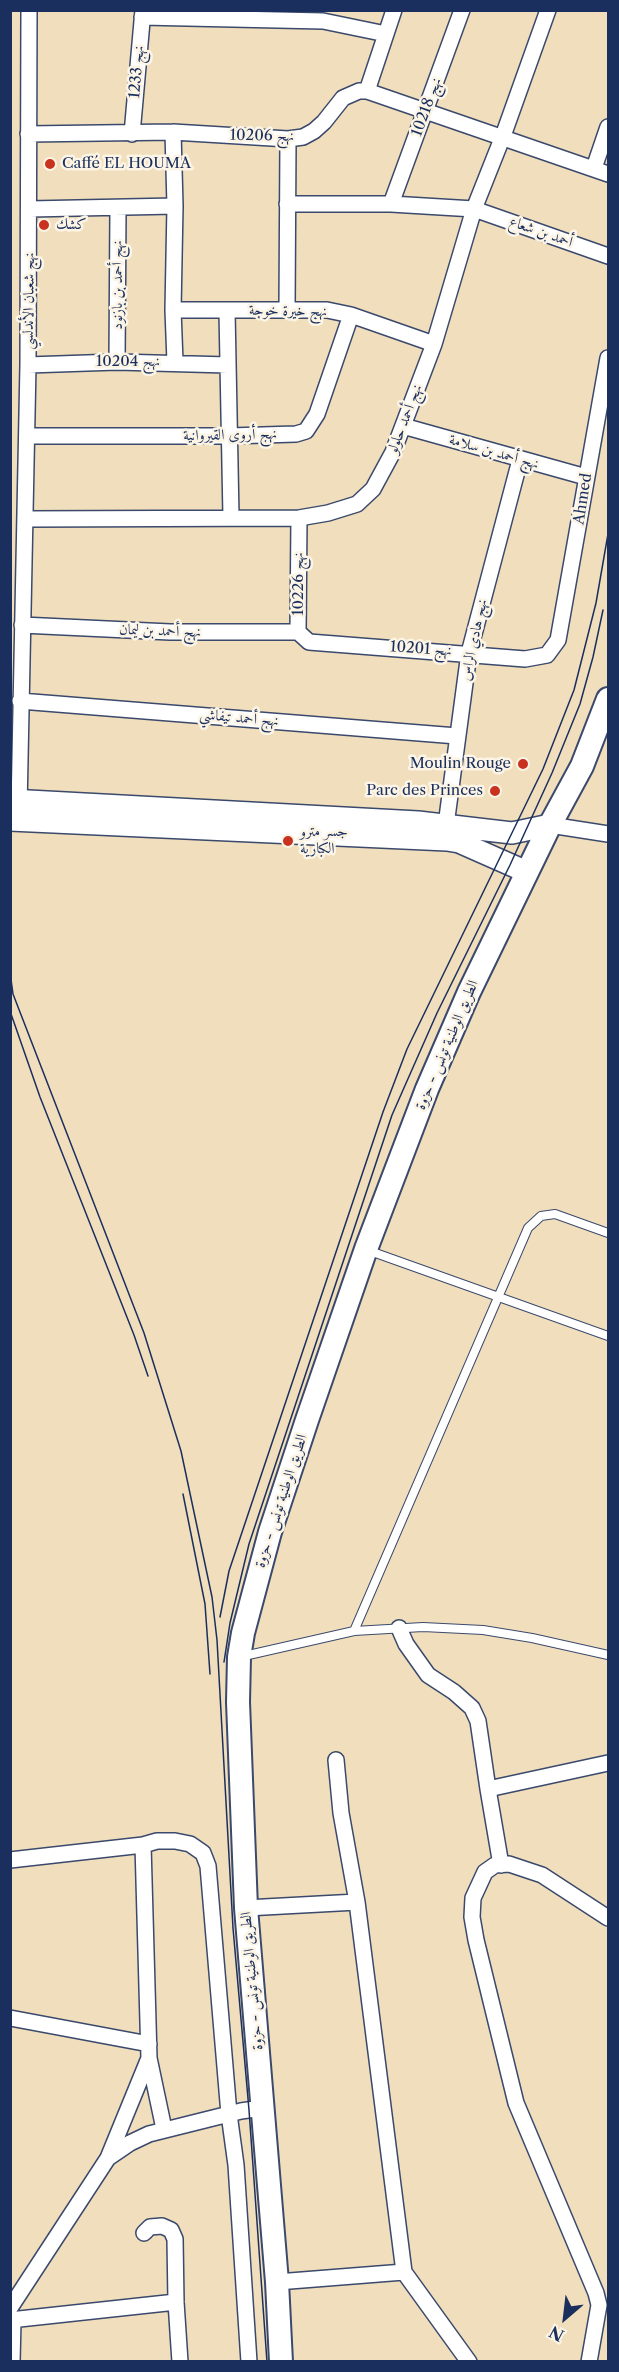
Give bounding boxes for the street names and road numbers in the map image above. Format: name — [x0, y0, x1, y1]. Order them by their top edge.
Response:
street label: نهج 1233 — [126, 45, 148, 99]
street label: نهج 10218 — [408, 75, 446, 139]
street label: نهج 10206 — [230, 126, 294, 146]
street label: أحمد بن شعاع — [507, 213, 575, 251]
street label: نهج أحمد بن بازنود — [109, 240, 127, 330]
street label: نهج شعبان الأندلسي — [19, 252, 39, 350]
street label: نهج خيرة خوجة — [249, 301, 327, 321]
street label: نهج 10204 — [96, 353, 160, 371]
street label: نهج أحمد حلولو — [384, 382, 426, 456]
street label: نهج أروى القيروانية — [183, 425, 277, 445]
street label: نهج أحمد بن سلامة — [447, 431, 541, 473]
street label: Ahmed — [570, 472, 596, 526]
street label: نهج 10226 — [290, 552, 308, 616]
street label: نهج هادي الراس — [457, 598, 491, 682]
street label: نهج أحمد بن ليمان — [119, 621, 201, 641]
street label: نهج 10201 — [390, 638, 452, 660]
street label: نهج أحمد تيفاشي — [199, 706, 279, 730]
street label: الطريق الوطنية تونس - حزوة — [412, 978, 482, 1112]
street label: الطريق الوطنية تونس - حزوة — [251, 1432, 311, 1570]
street label: الطريق الوطنية تونس - حزوة — [237, 1911, 267, 2051]

